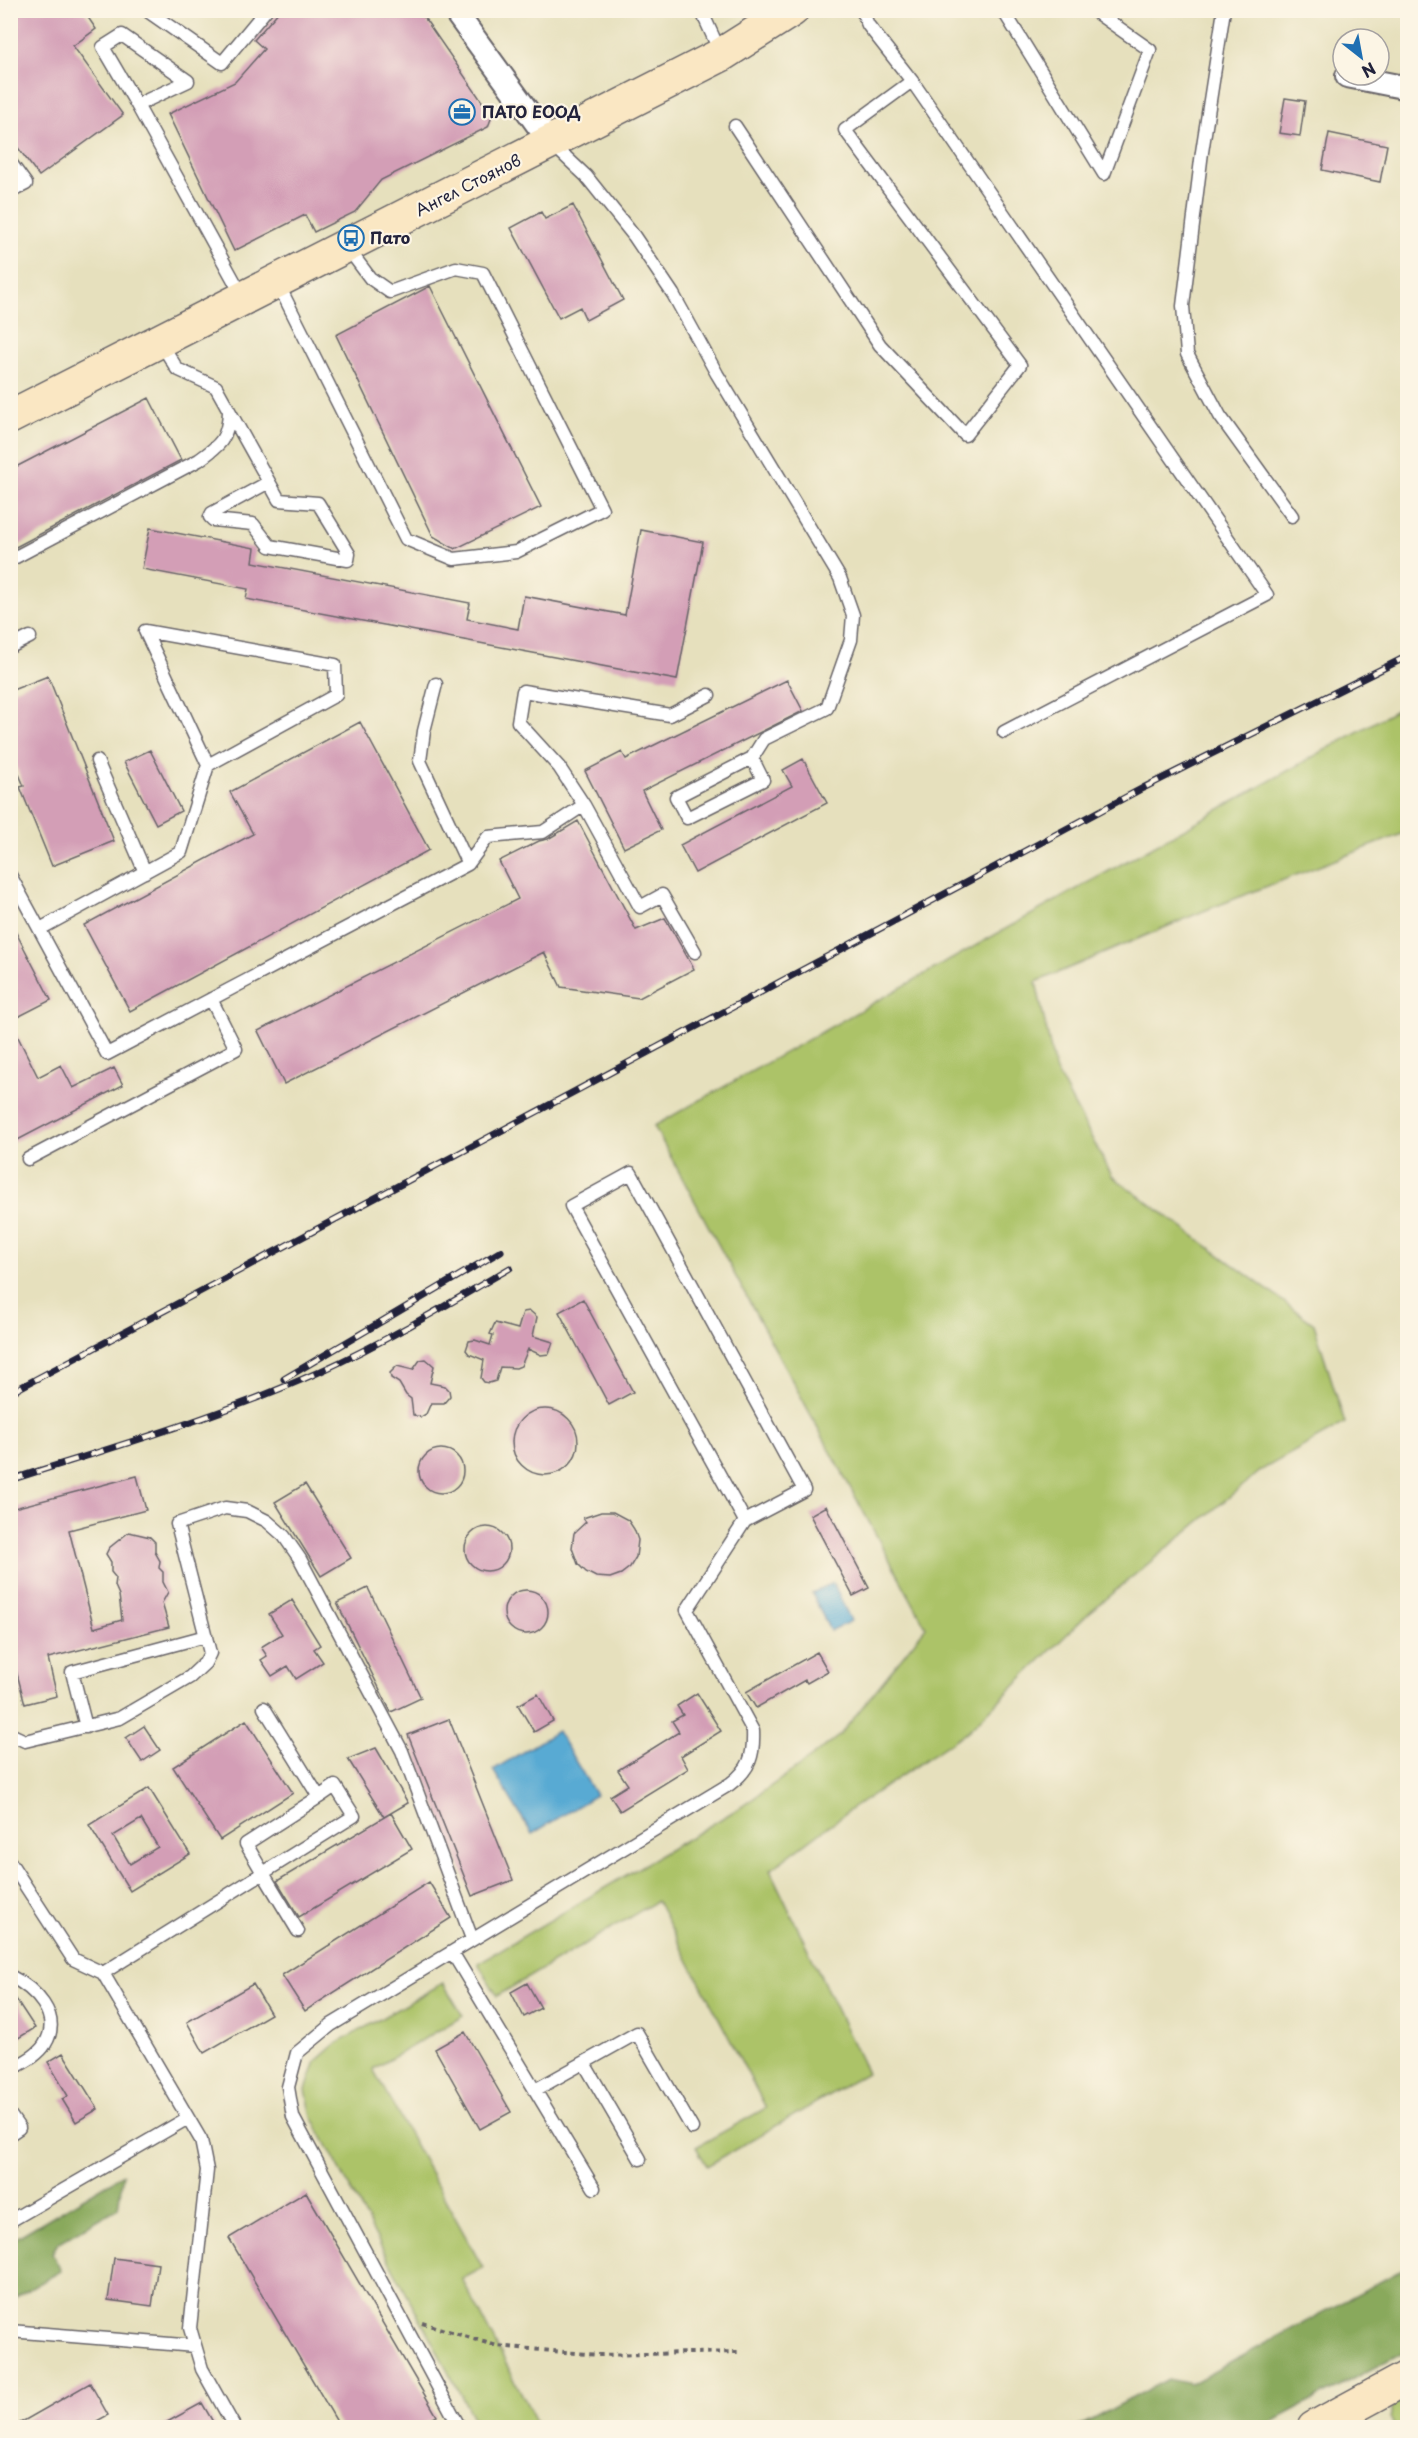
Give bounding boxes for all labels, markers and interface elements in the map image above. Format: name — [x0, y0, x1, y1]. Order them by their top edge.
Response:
north arrow — [1331, 27, 1391, 87]
text: N — [1358, 57, 1381, 84]
office icon: ПАТО ЕООД — [447, 97, 477, 127]
place label: ПАТО ЕООД — [482, 99, 581, 123]
street label: Ангел Стоянов — [410, 147, 525, 221]
bus stop icon: Пато — [336, 223, 366, 253]
place label: Пато — [370, 225, 410, 249]

